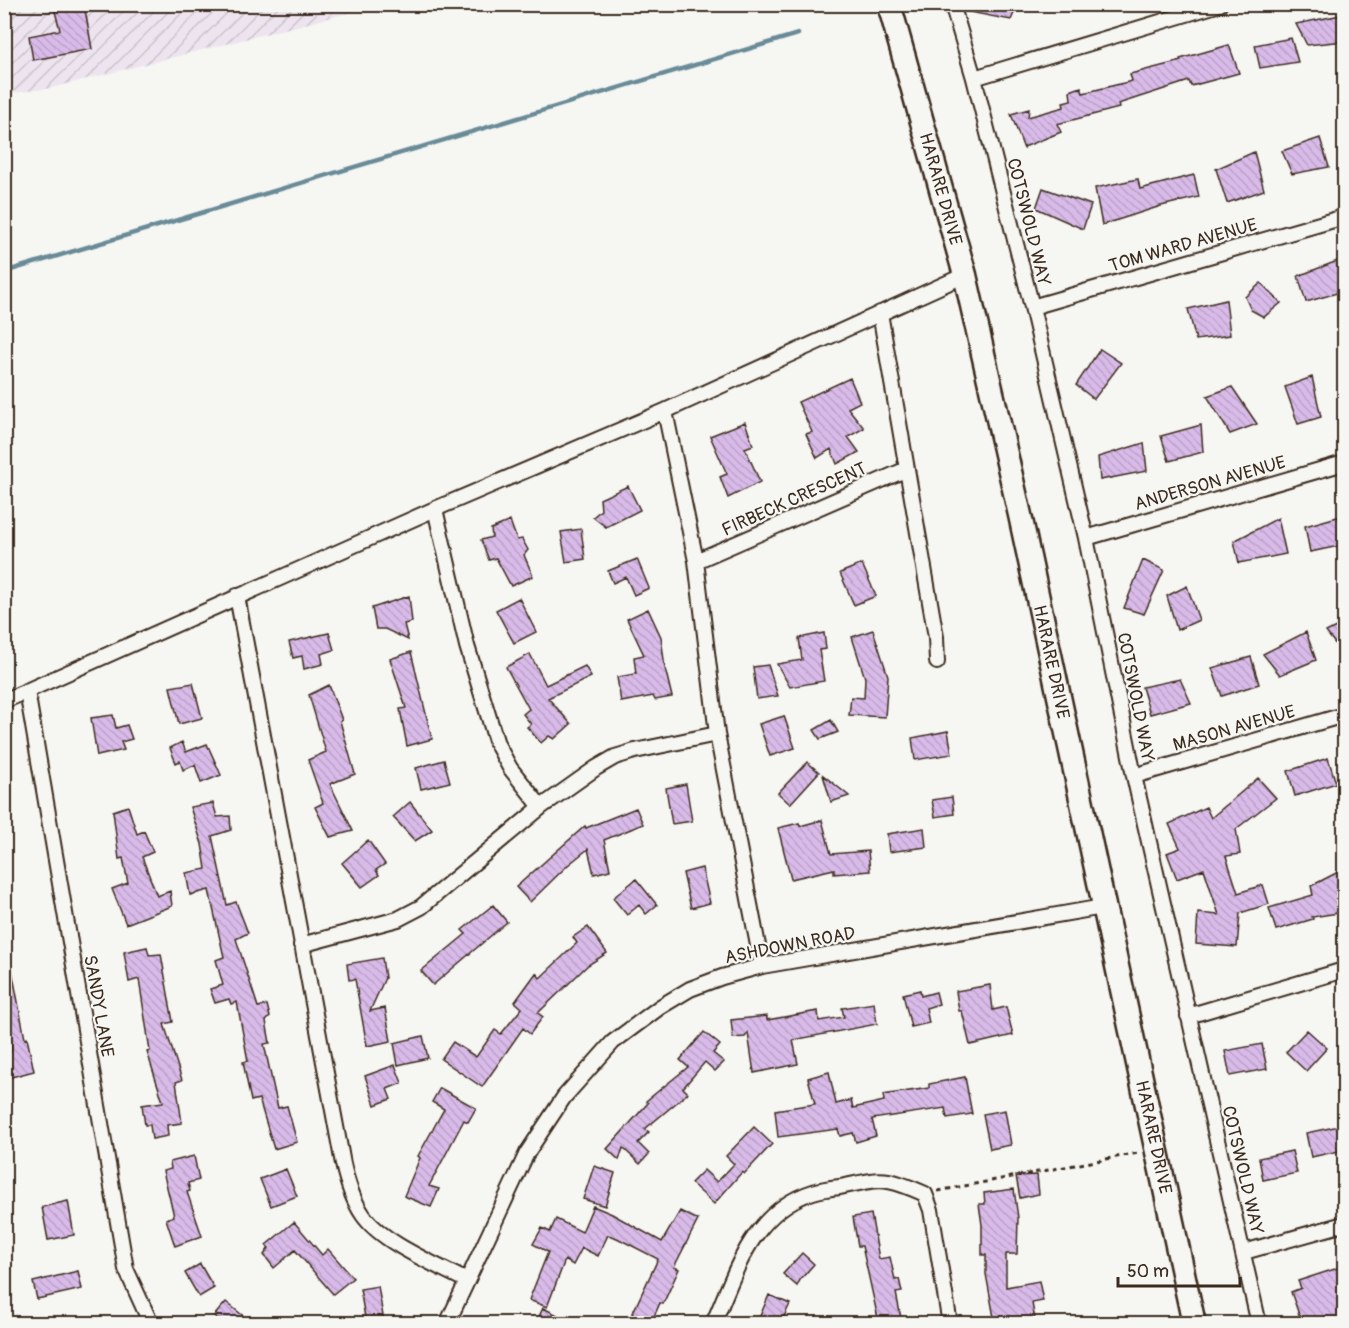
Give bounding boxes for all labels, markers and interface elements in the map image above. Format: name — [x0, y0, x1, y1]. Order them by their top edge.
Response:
street label: HARARE DRIVE — [914, 130, 967, 248]
street label: COTSWOLD WAY — [1002, 156, 1056, 289]
street label: TOM WARD AVENUE — [1106, 213, 1260, 278]
street label: ANDERSON AVENUE — [1132, 451, 1288, 516]
street label: FIRBECK CRESCENT — [718, 457, 870, 542]
street label: HARARE DRIVE — [1028, 603, 1075, 721]
street label: COTSWOLD WAY — [1112, 631, 1159, 764]
street label: MASON AVENUE — [1170, 700, 1298, 757]
street label: ASHDOWN ROAD — [723, 922, 857, 969]
street label: SANDY LANE — [78, 953, 119, 1059]
street label: HARARE DRIVE — [1130, 1078, 1177, 1196]
street label: COTSWOLD WAY — [1217, 1104, 1269, 1237]
scale bar — [1118, 1250, 1240, 1288]
text: 50 m — [1127, 1260, 1169, 1283]

